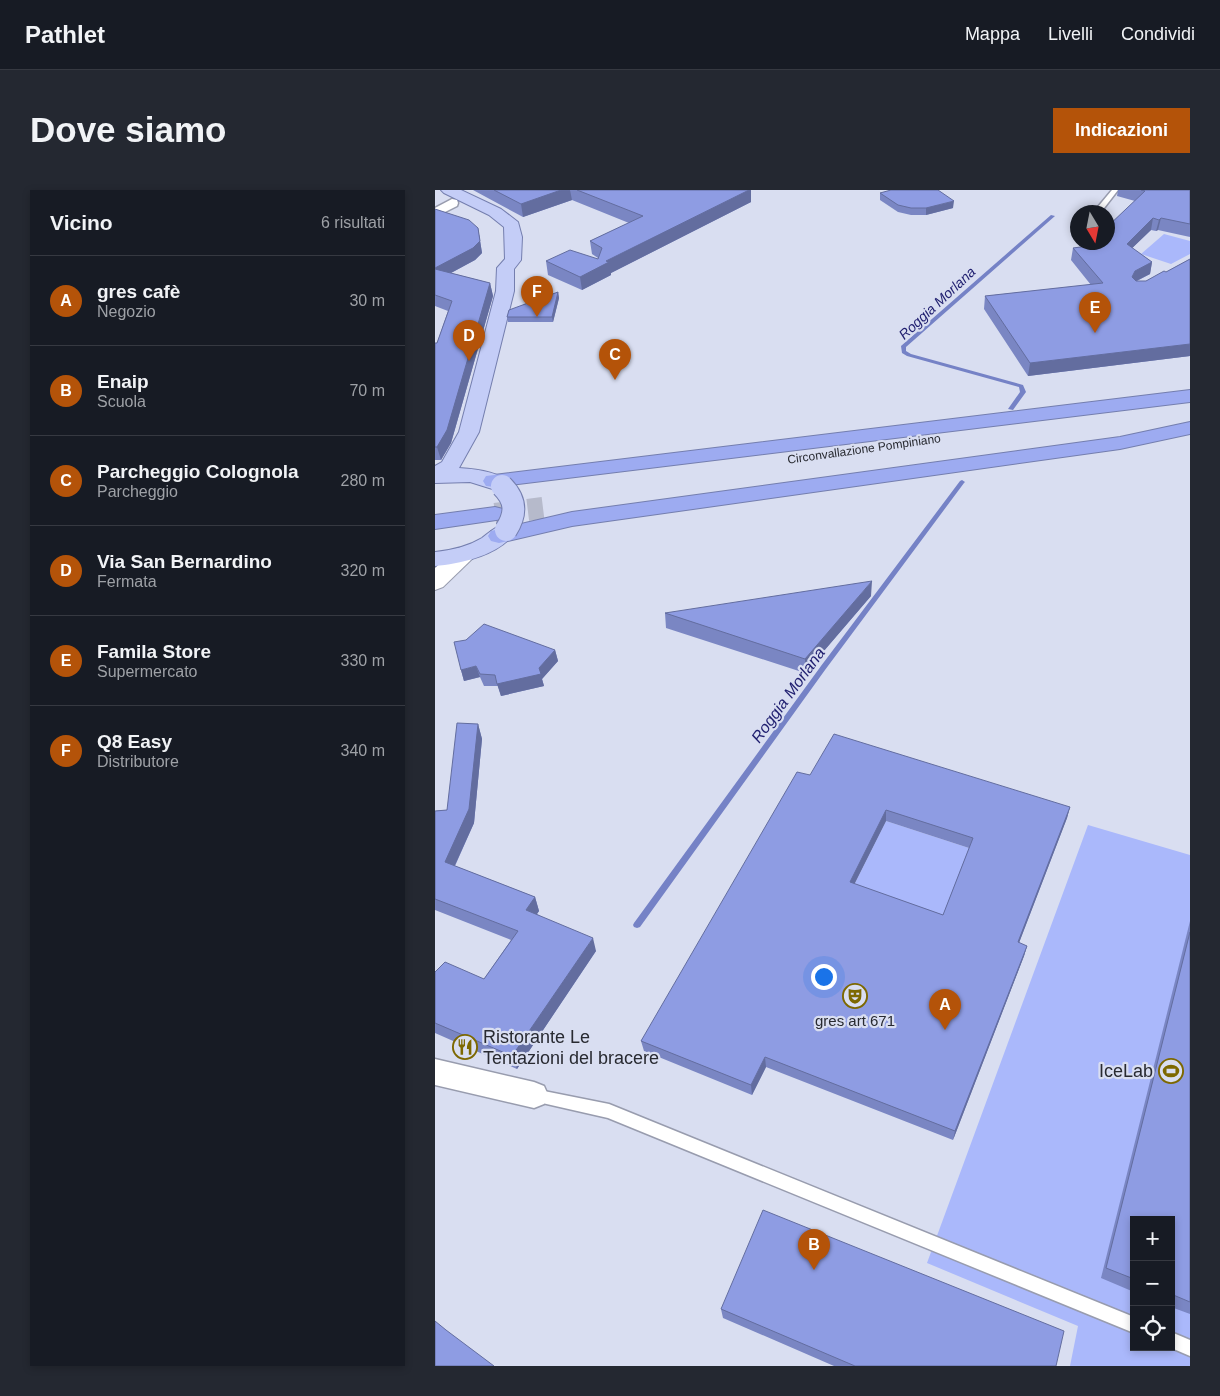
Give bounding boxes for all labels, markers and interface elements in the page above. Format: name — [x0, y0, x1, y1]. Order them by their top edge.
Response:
text: Pathlet — [25, 21, 105, 48]
text: Mappa — [965, 24, 1020, 44]
text: Livelli — [1048, 24, 1093, 44]
text: Condividi — [1121, 24, 1195, 44]
button: Indicazioni — [1053, 108, 1190, 153]
text: Dove siamo — [30, 110, 226, 149]
north arrow — [1070, 205, 1115, 250]
text: Vicino — [50, 211, 113, 234]
text: 6 risultati — [321, 214, 385, 231]
water label: Roggia Morlana — [895, 263, 979, 343]
pin: F — [521, 276, 553, 317]
text: gres cafè — [97, 281, 180, 302]
text: A — [60, 292, 72, 309]
text: 30 m — [349, 292, 385, 309]
pin: E — [1079, 292, 1111, 333]
text: Negozio — [97, 303, 156, 320]
pin: D — [453, 320, 485, 361]
pin: C — [599, 339, 631, 380]
text: Enaip — [97, 371, 149, 392]
text: B — [60, 382, 72, 399]
text: 70 m — [349, 382, 385, 399]
text: Scuola — [97, 393, 146, 410]
street label: Circonvallazione Pompiniano — [786, 431, 942, 467]
text: Parcheggio Colognola — [97, 461, 299, 482]
text: C — [60, 472, 72, 489]
text: 280 m — [341, 472, 385, 489]
text: Parcheggio — [97, 483, 178, 500]
text: Via San Bernardino — [97, 551, 272, 572]
text: D — [60, 562, 72, 579]
text: 320 m — [341, 562, 385, 579]
text: Fermata — [97, 573, 157, 590]
text: Famila Store — [97, 641, 211, 662]
water label: Roggia Morlana — [748, 644, 828, 746]
text: E — [61, 652, 71, 669]
text: 330 m — [341, 652, 385, 669]
text: Supermercato — [97, 663, 198, 680]
text: Q8 Easy — [97, 731, 172, 752]
text: F — [61, 742, 71, 759]
text: 340 m — [341, 742, 385, 759]
text: Distributore — [97, 753, 179, 770]
your location — [811, 964, 837, 990]
theatre icon: gres art 671 — [842, 983, 868, 1009]
pin: A — [929, 989, 961, 1030]
place label: gres art 671 — [815, 1012, 895, 1029]
place label: Ristorante Le Tentazioni del bracere — [483, 1027, 659, 1068]
restaurant icon: Ristorante Le Tentazioni del bracere — [452, 1034, 478, 1060]
sports icon: IceLab — [1158, 1058, 1184, 1084]
place label: IceLab — [1099, 1061, 1153, 1081]
map controls — [1130, 1216, 1175, 1351]
button: + — [1130, 1216, 1175, 1261]
pin: B — [798, 1229, 830, 1270]
button: − — [1130, 1261, 1175, 1306]
button: locate — [1130, 1306, 1175, 1351]

